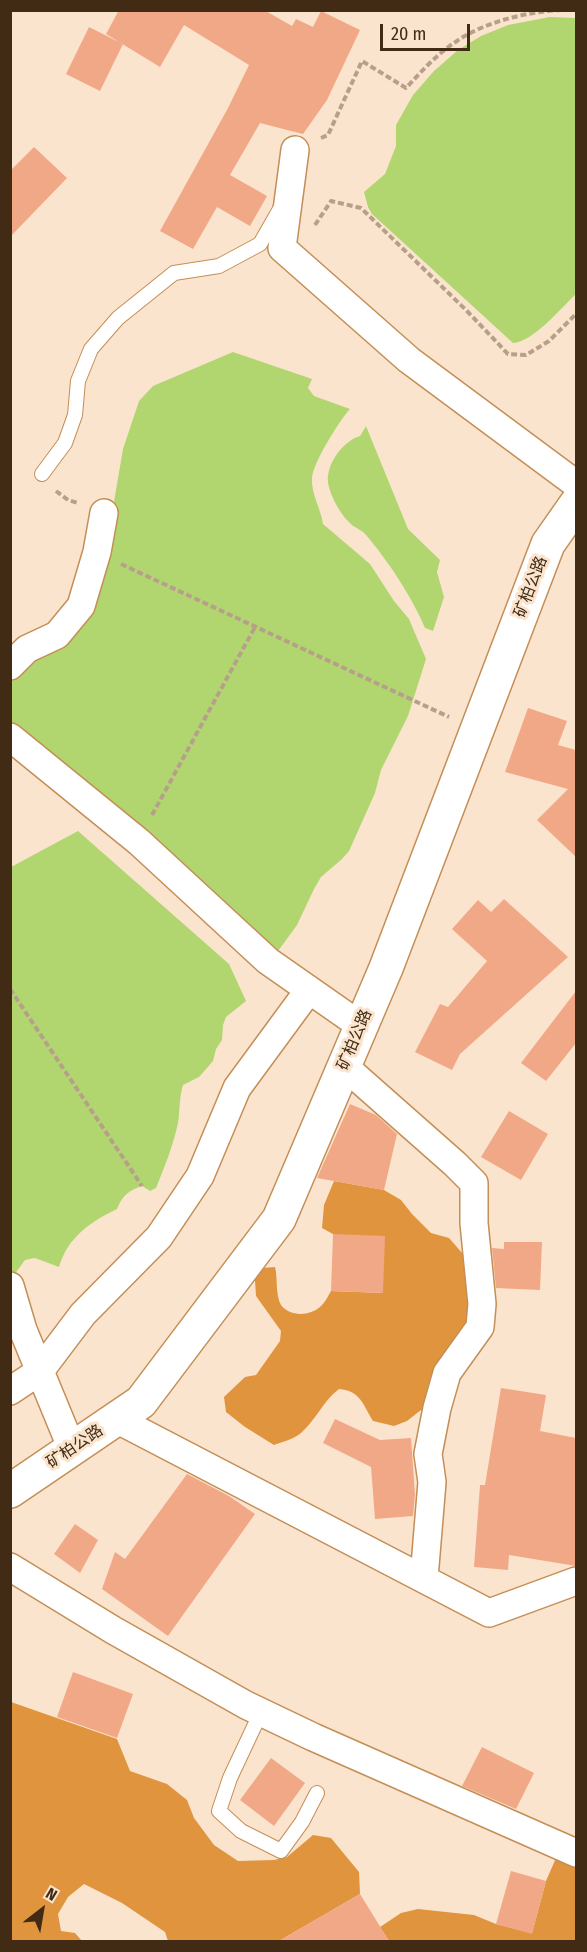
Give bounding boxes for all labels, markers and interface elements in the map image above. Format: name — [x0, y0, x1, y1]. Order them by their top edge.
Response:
scale bar — [383, 12, 473, 50]
text: 20 m — [391, 23, 426, 45]
street label: 矿柏公路 — [511, 554, 551, 620]
street label: 矿柏公路 — [334, 1007, 376, 1073]
street label: 矿柏公路 — [43, 1421, 107, 1473]
north arrow — [12, 1880, 72, 1940]
text: N — [43, 1884, 61, 1905]

